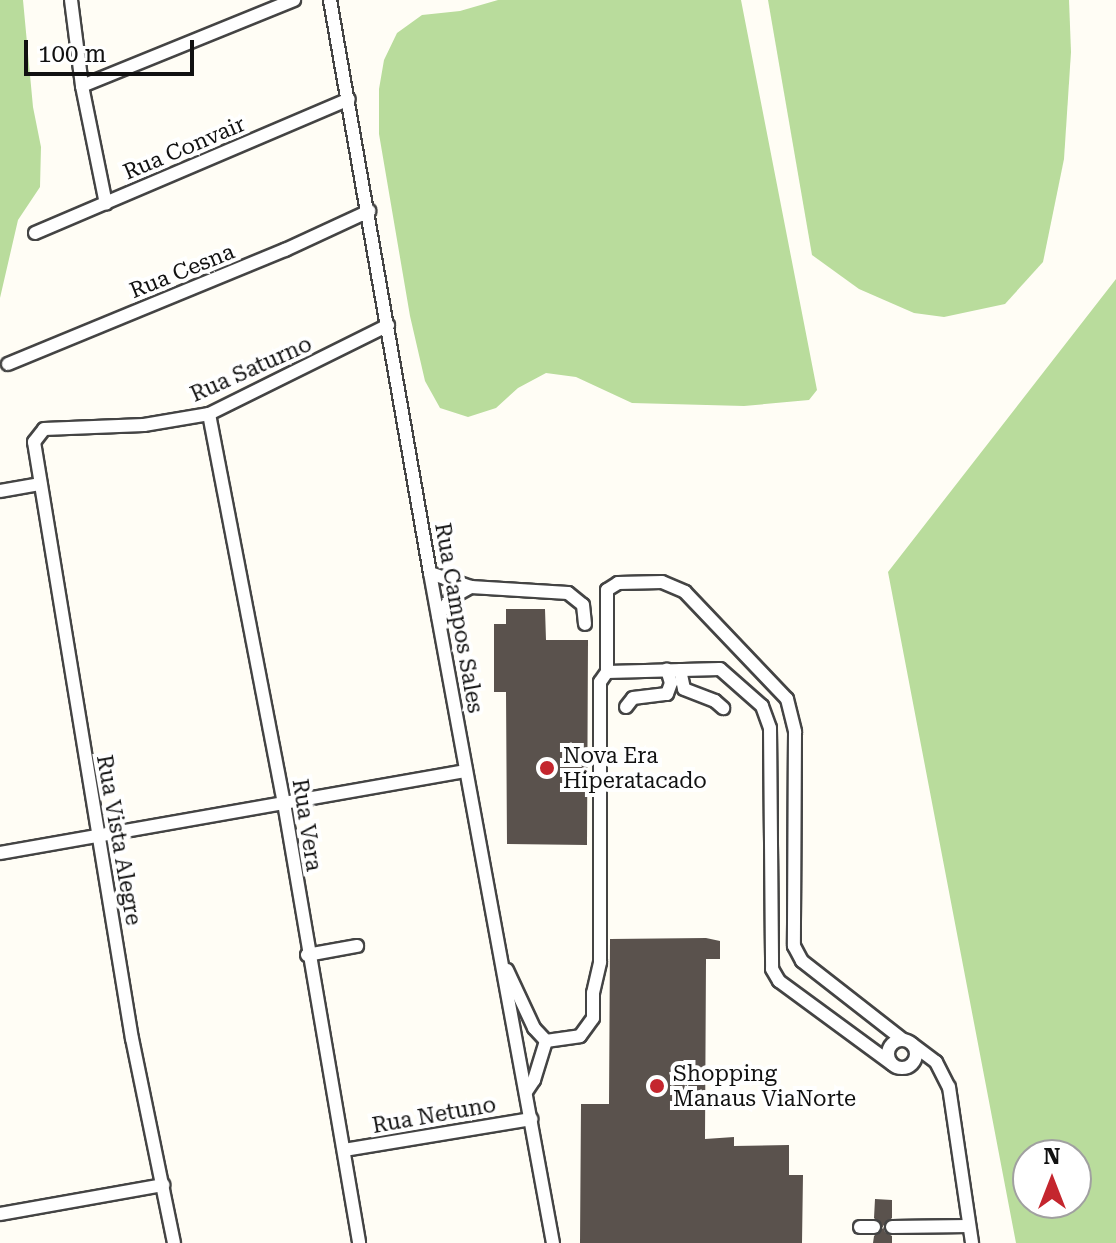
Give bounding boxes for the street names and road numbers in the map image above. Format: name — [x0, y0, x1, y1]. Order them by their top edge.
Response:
street label: Rua Convair — [119, 111, 249, 185]
street label: Rua Cesna — [126, 238, 238, 304]
street label: Rua Saturno — [186, 330, 316, 408]
street label: Rua Campos Sales — [429, 521, 489, 715]
street label: Rua Vista Alegre — [91, 753, 147, 927]
street label: Rua Vera — [287, 777, 327, 873]
street label: Rua Netuno — [370, 1091, 498, 1139]

